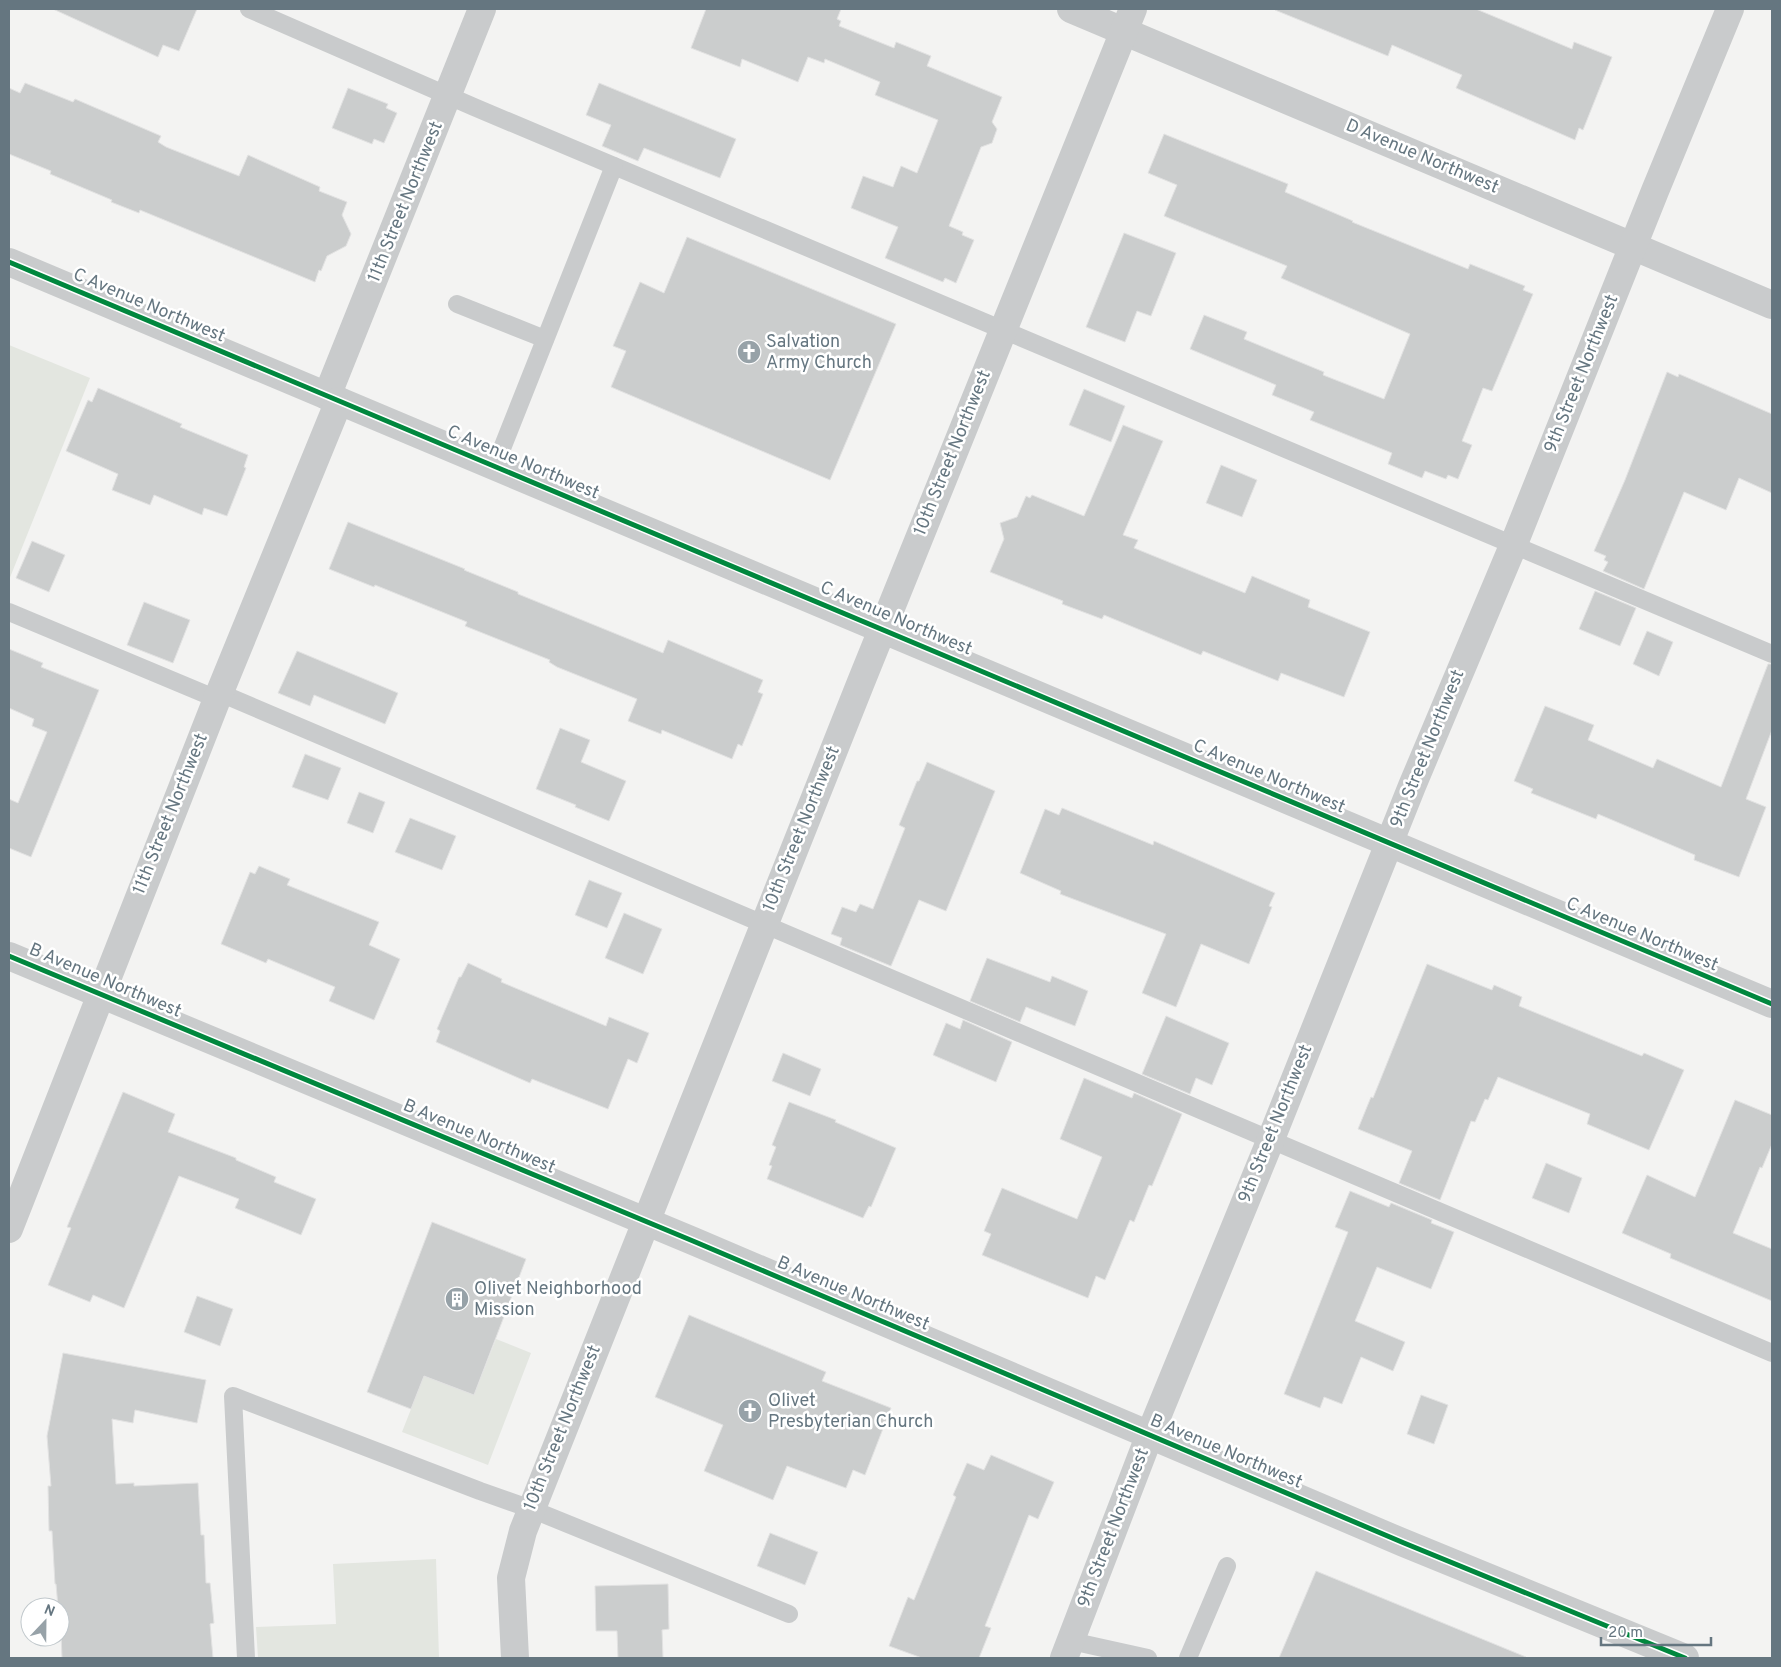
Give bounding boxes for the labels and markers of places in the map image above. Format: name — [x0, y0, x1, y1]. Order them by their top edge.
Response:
place label: Salvation Army Church — [766, 331, 872, 375]
church icon: Salvation Army Church — [736, 339, 762, 365]
place label: Olivet Neighborhood Mission — [474, 1278, 642, 1322]
building icon: Olivet Neighborhood Mission — [444, 1286, 470, 1312]
place label: Olivet Presbyterian Church — [768, 1390, 933, 1434]
church icon: Olivet Presbyterian Church — [737, 1398, 763, 1424]

